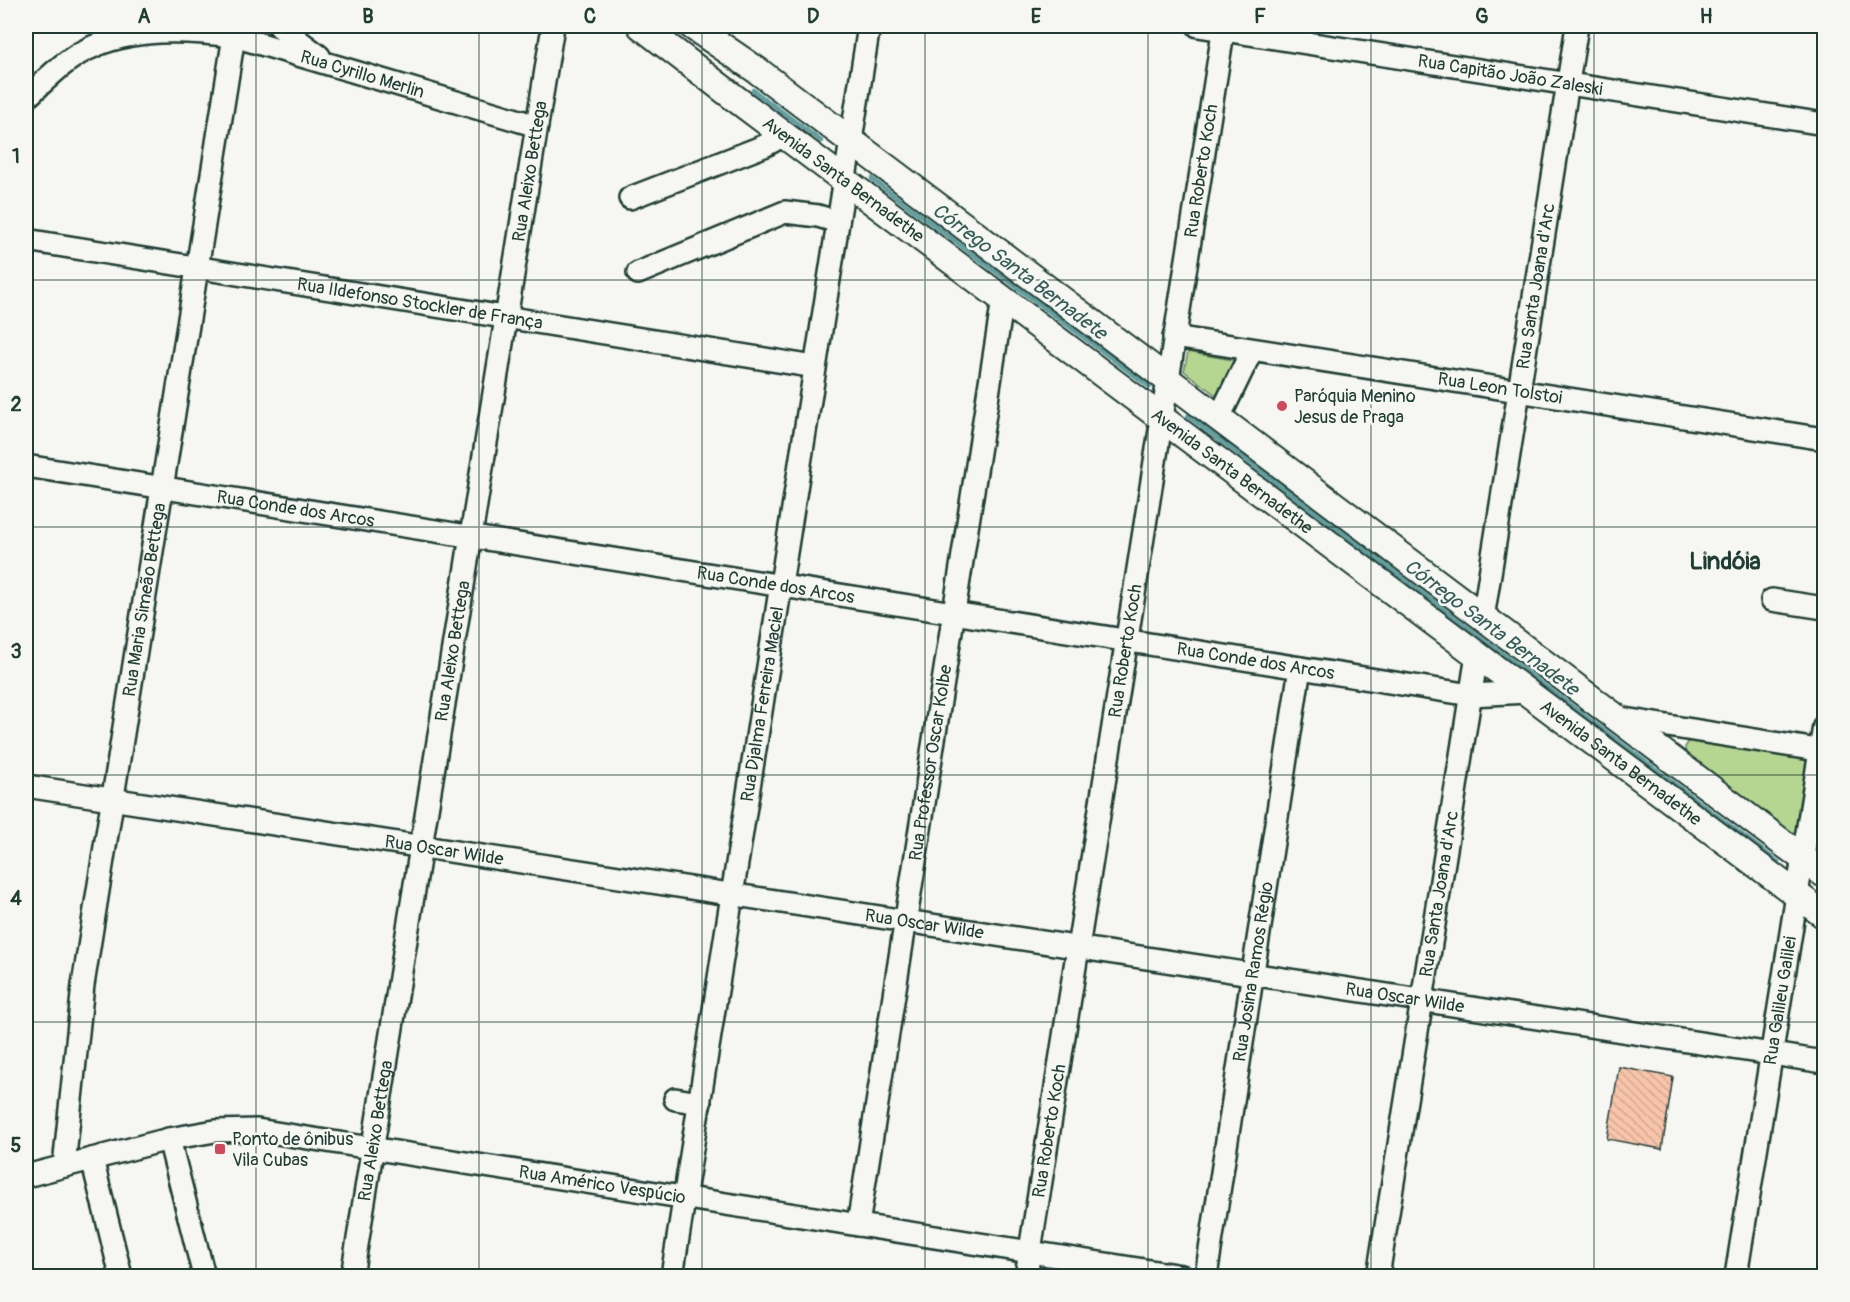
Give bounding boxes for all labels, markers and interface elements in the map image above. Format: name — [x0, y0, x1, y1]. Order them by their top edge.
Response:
text: A — [138, 4, 151, 29]
text: B — [362, 4, 374, 29]
text: C — [584, 4, 596, 29]
text: D — [807, 4, 820, 29]
text: E — [1031, 4, 1042, 29]
text: F — [1254, 4, 1266, 29]
text: G — [1475, 4, 1489, 29]
text: H — [1700, 4, 1713, 29]
street label: Rua Cyrillo Merlin — [298, 45, 427, 104]
street label: Rua Capitão João Zaleski — [1416, 50, 1604, 101]
street label: Rua Aleixo Bettega — [507, 99, 553, 243]
street label: Rua Roberto Koch — [1180, 102, 1223, 239]
street label: Avenida Santa Bernadethe — [758, 112, 929, 248]
text: 1 — [12, 144, 20, 169]
water label: Córrego Santa Bernadete — [927, 198, 1114, 346]
street label: Rua Santa Joana d'Arc — [1512, 201, 1561, 371]
street label: Rua Ildefonso Stockler de França — [295, 273, 544, 335]
street label: Rua Leon Tolstoi — [1436, 368, 1564, 410]
place label: Paróquia Menino Jesus de Praga — [1294, 385, 1416, 429]
text: 2 — [10, 392, 22, 417]
marker: Paróquia Menino Jesus de Praga — [1275, 399, 1289, 413]
street label: Avenida Santa Bernadethe — [1146, 403, 1317, 540]
street label: Rua Conde dos Arcos — [215, 485, 376, 533]
street label: Rua Maria Simeão Bettega — [118, 501, 172, 699]
district label: Lindóia — [1689, 547, 1761, 576]
water label: Córrego Santa Bernadete — [1399, 554, 1586, 702]
street label: Rua Conde dos Arcos — [695, 561, 856, 609]
street label: Rua Aleixo Bettega — [430, 579, 476, 723]
street label: Rua Roberto Koch — [1104, 582, 1147, 719]
street label: Rua Djalma Ferreira Maciel — [736, 605, 789, 803]
street label: Rua Conde dos Arcos — [1175, 638, 1336, 685]
text: 3 — [10, 639, 22, 664]
street label: Rua Professor Oscar Kolbe — [904, 663, 958, 862]
street label: Avenida Santa Bernadethe — [1535, 695, 1706, 831]
street label: Rua Santa Joana d'Arc — [1415, 809, 1464, 979]
street label: Rua Oscar Wilde — [383, 830, 505, 871]
street label: Rua Josina Ramos Régio — [1228, 880, 1279, 1063]
text: 4 — [10, 886, 22, 911]
street label: Rua Oscar Wilde — [863, 904, 986, 945]
street label: Rua Galileu Galilei — [1759, 935, 1802, 1067]
street label: Rua Oscar Wilde — [1344, 978, 1466, 1019]
street label: Rua Aleixo Bettega — [353, 1059, 398, 1203]
street label: Rua Roberto Koch — [1028, 1062, 1071, 1199]
place label: Ponto de ônibus Vila Cubas — [232, 1128, 353, 1172]
text: 5 — [11, 1133, 22, 1158]
marker: Ponto de ônibus Vila Cubas — [213, 1142, 227, 1156]
street label: Rua Américo Vespúcio — [517, 1160, 688, 1210]

